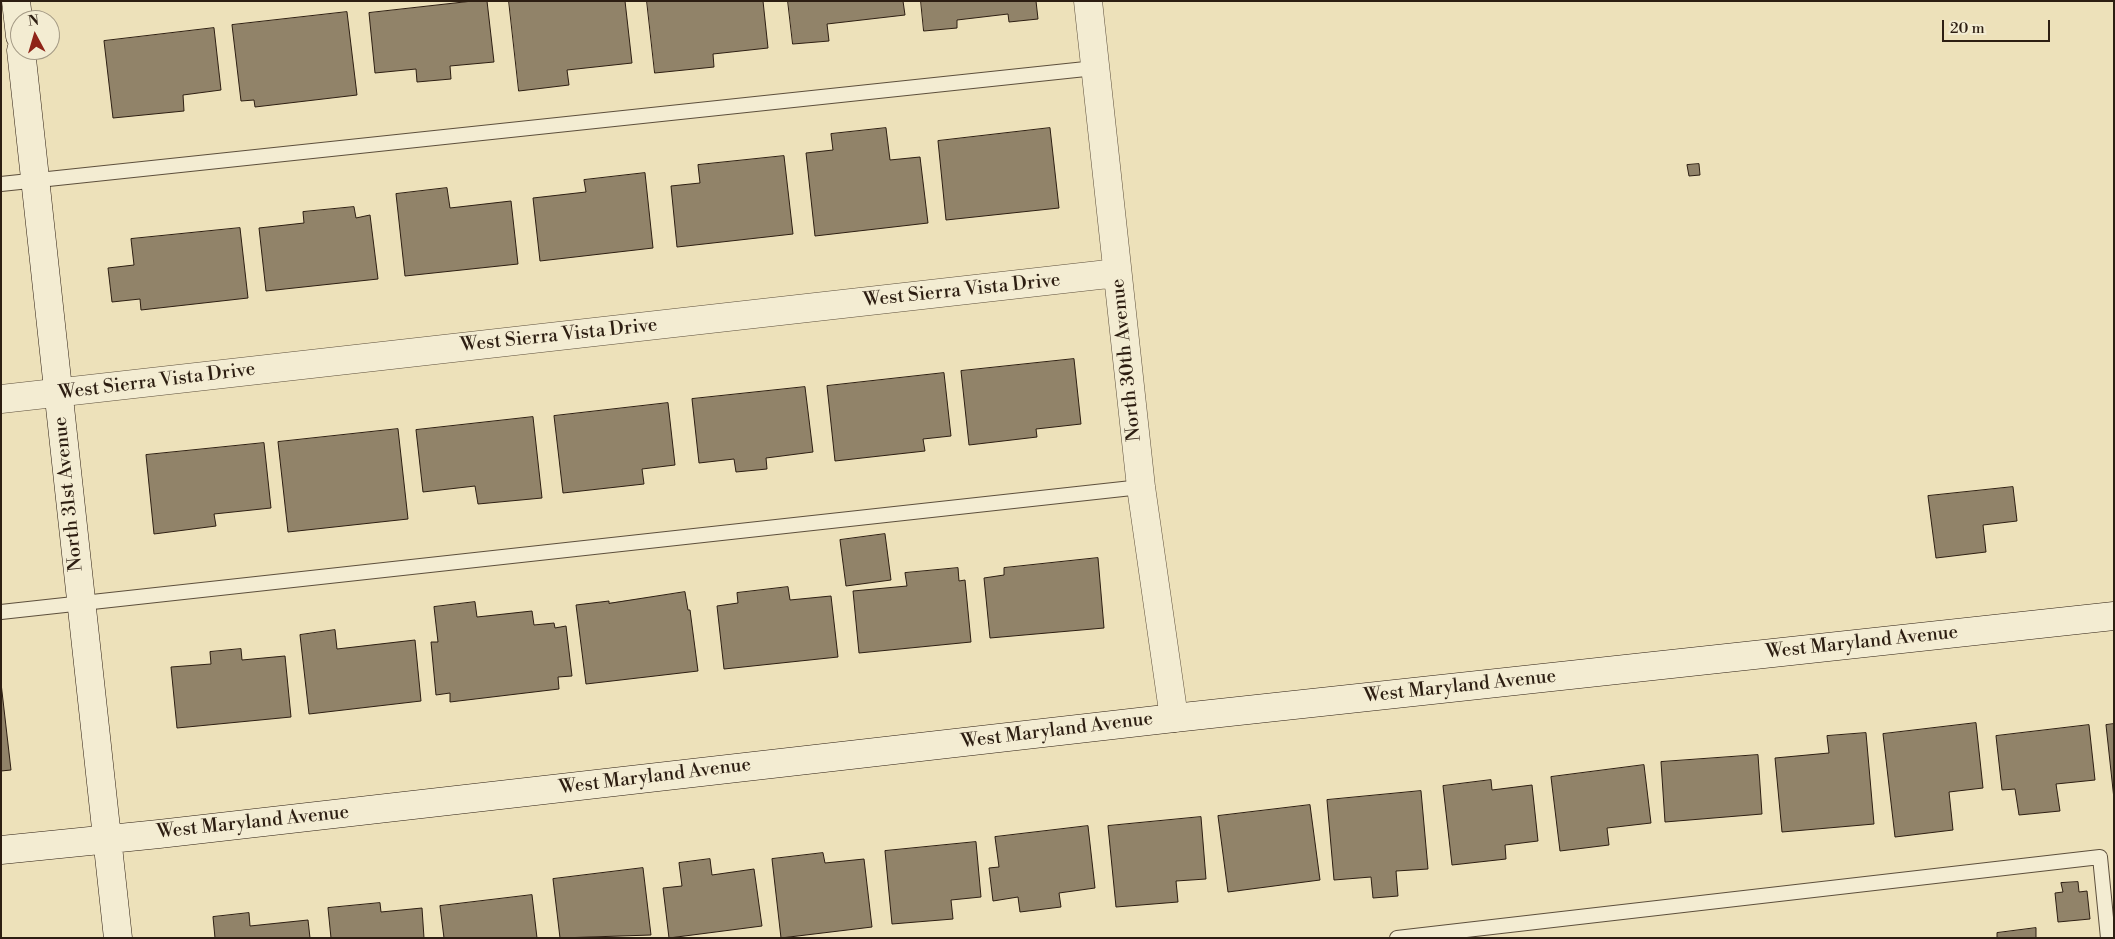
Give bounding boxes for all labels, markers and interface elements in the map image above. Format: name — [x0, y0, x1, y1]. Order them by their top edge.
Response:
north arrow — [10, 10, 60, 60]
scale bar — [1945, 10, 2052, 42]
text: N — [27, 12, 40, 31]
text: 20 m — [1950, 19, 1985, 38]
street label: West Sierra Vista Drive — [862, 269, 1062, 313]
street label: North 30th Avenue — [1107, 278, 1147, 442]
street label: West Sierra Vista Drive — [459, 314, 659, 358]
street label: West Sierra Vista Drive — [57, 359, 257, 405]
street label: North 31st Avenue — [50, 415, 88, 573]
street label: West Maryland Avenue — [1765, 622, 1959, 664]
street label: West Maryland Avenue — [1363, 666, 1557, 708]
street label: West Maryland Avenue — [960, 708, 1154, 754]
street label: West Maryland Avenue — [558, 754, 752, 800]
street label: West Maryland Avenue — [156, 802, 350, 844]

